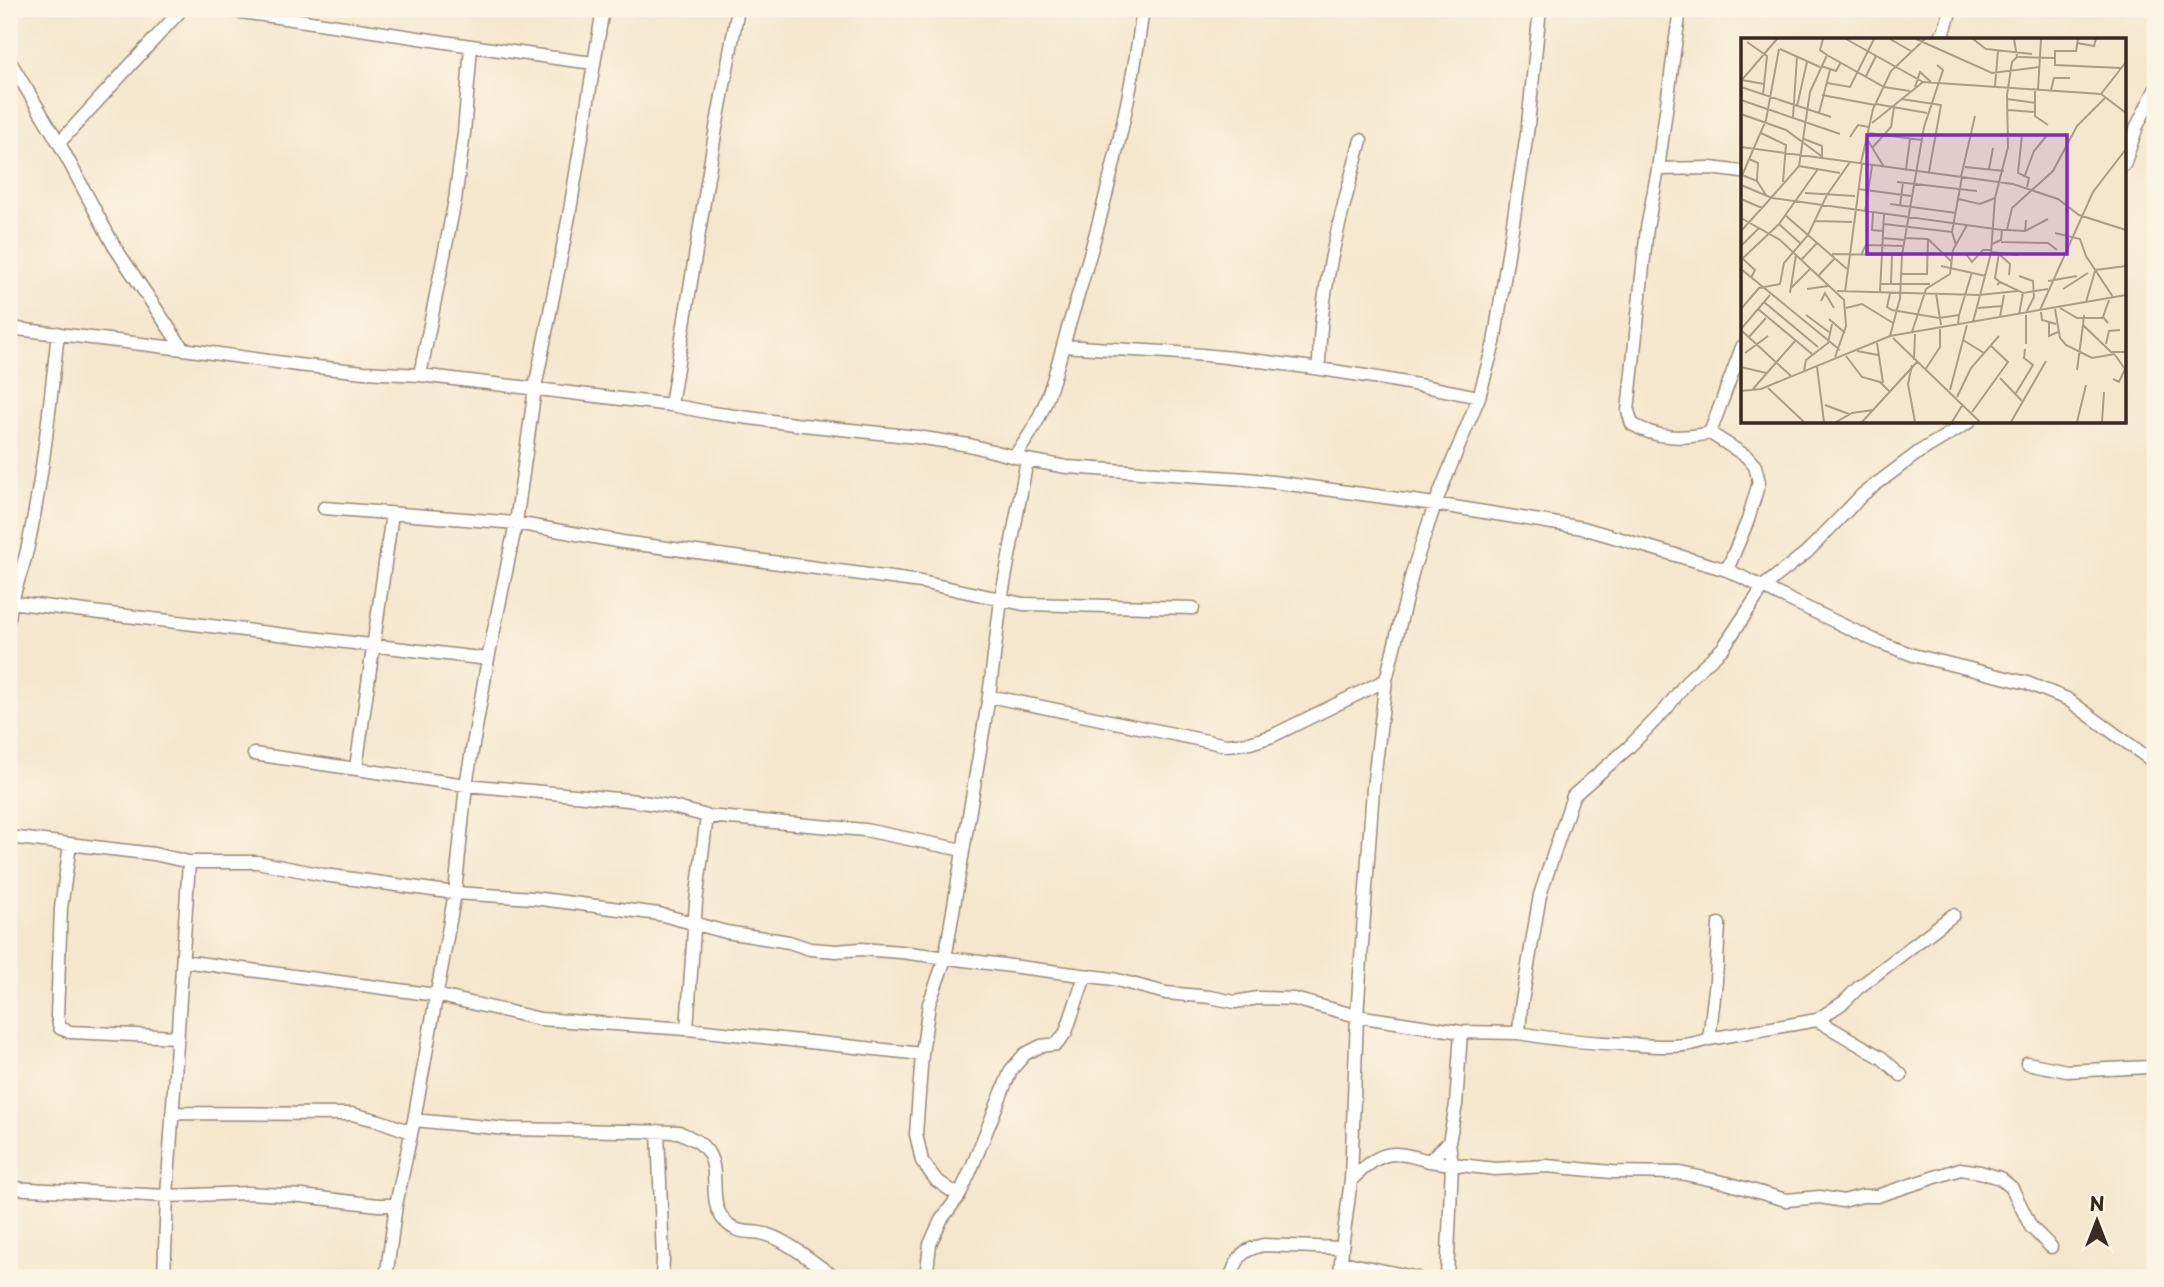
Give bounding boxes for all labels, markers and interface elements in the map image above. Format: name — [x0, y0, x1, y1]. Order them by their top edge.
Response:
inset map — [1741, 38, 2126, 424]
north arrow — [2062, 1186, 2132, 1256]
text: N — [2089, 1189, 2105, 1217]

